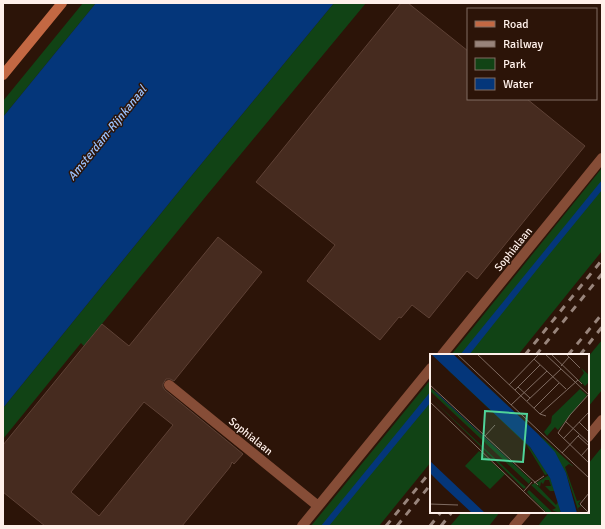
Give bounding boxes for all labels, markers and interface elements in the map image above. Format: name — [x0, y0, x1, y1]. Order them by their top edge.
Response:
legend — [467, 8, 597, 100]
text: Road — [503, 17, 529, 32]
text: Railway — [503, 37, 543, 52]
text: Park — [503, 57, 526, 72]
text: Water — [503, 77, 534, 92]
water label: Amsterdam-Rijnkanaal — [65, 82, 151, 184]
street label: Sophialaan — [492, 225, 535, 274]
inset map — [430, 354, 589, 513]
street label: Sophialaan — [226, 415, 275, 458]

